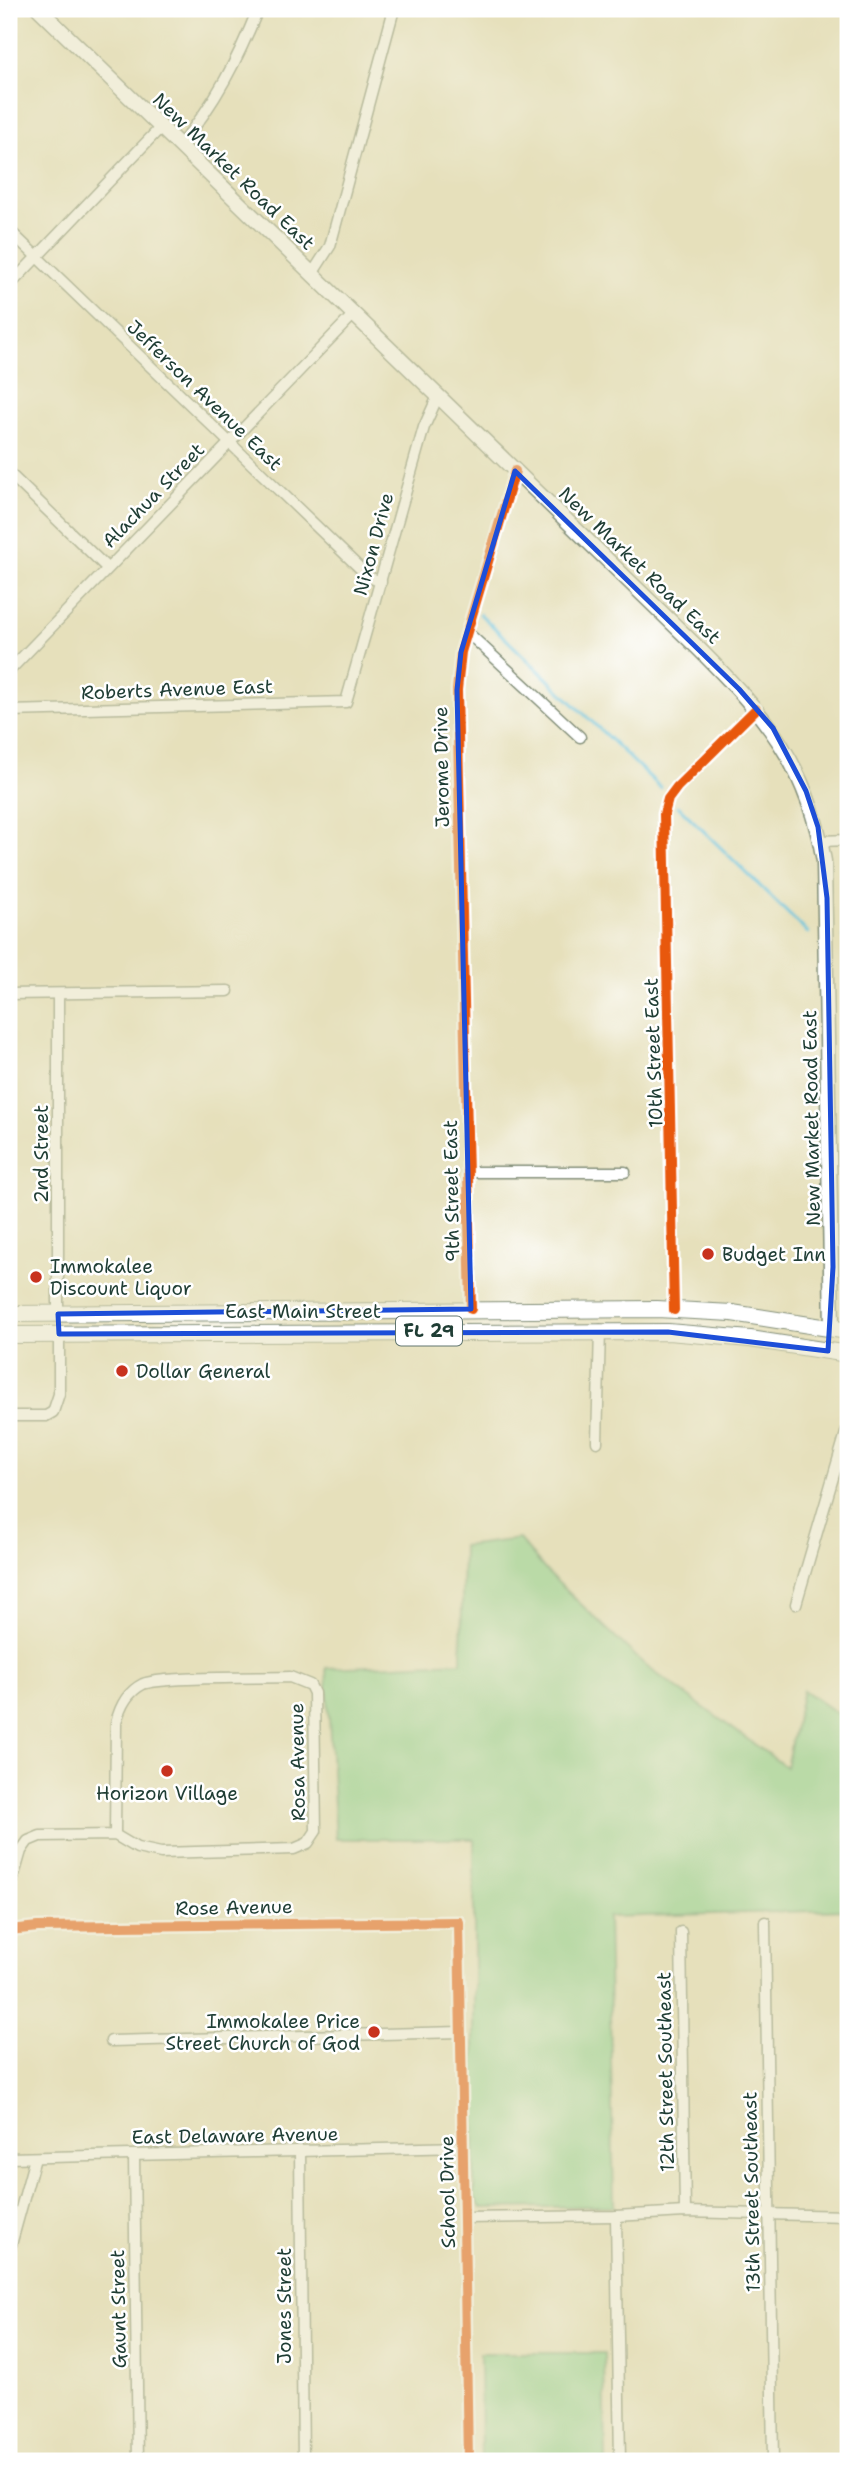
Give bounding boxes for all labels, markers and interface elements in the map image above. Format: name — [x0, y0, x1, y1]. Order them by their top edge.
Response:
street label: New Market Road East — [147, 87, 320, 255]
street label: Jefferson Avenue East — [122, 315, 288, 476]
street label: Alachua Street — [97, 437, 210, 553]
street label: New Market Road East — [553, 481, 726, 649]
street label: Nixon Drive — [348, 490, 399, 598]
street label: Roberts Avenue East — [81, 674, 273, 705]
street label: Jerome Drive — [428, 706, 455, 828]
street label: 10th Street East — [638, 978, 669, 1128]
street label: New Market Road East — [797, 1010, 826, 1226]
street label: 2nd Street — [29, 1105, 54, 1203]
street label: 9th Street East — [438, 1120, 465, 1262]
place label: Budget Inn — [722, 1242, 826, 1267]
marker: Budget Inn — [700, 1246, 716, 1262]
place label: Immokalee Discount Liquor — [50, 1254, 192, 1301]
marker: Immokalee Discount Liquor — [28, 1269, 44, 1285]
street label: East Main Street — [225, 1299, 381, 1324]
road number: FL 29 — [396, 1316, 462, 1346]
place label: Dollar General — [136, 1359, 270, 1384]
marker: Dollar General — [114, 1363, 130, 1379]
street label: Rosa Avenue — [284, 1703, 311, 1821]
marker: Horizon Village — [159, 1763, 175, 1779]
place label: Horizon Village — [96, 1781, 238, 1806]
street label: Rose Avenue — [175, 1894, 293, 1921]
street label: 12th Street Southeast — [651, 1972, 680, 2172]
place label: Immokalee Price Street Church of God — [166, 2009, 360, 2056]
marker: Immokalee Price Street Church of God — [366, 2024, 382, 2040]
street label: 13th Street Southeast — [737, 2091, 766, 2293]
street label: East Delaware Avenue — [131, 2121, 339, 2150]
street label: School Drive — [434, 2135, 461, 2249]
street label: Jones Street — [272, 2248, 297, 2364]
street label: Gaunt Street — [105, 2249, 132, 2369]

